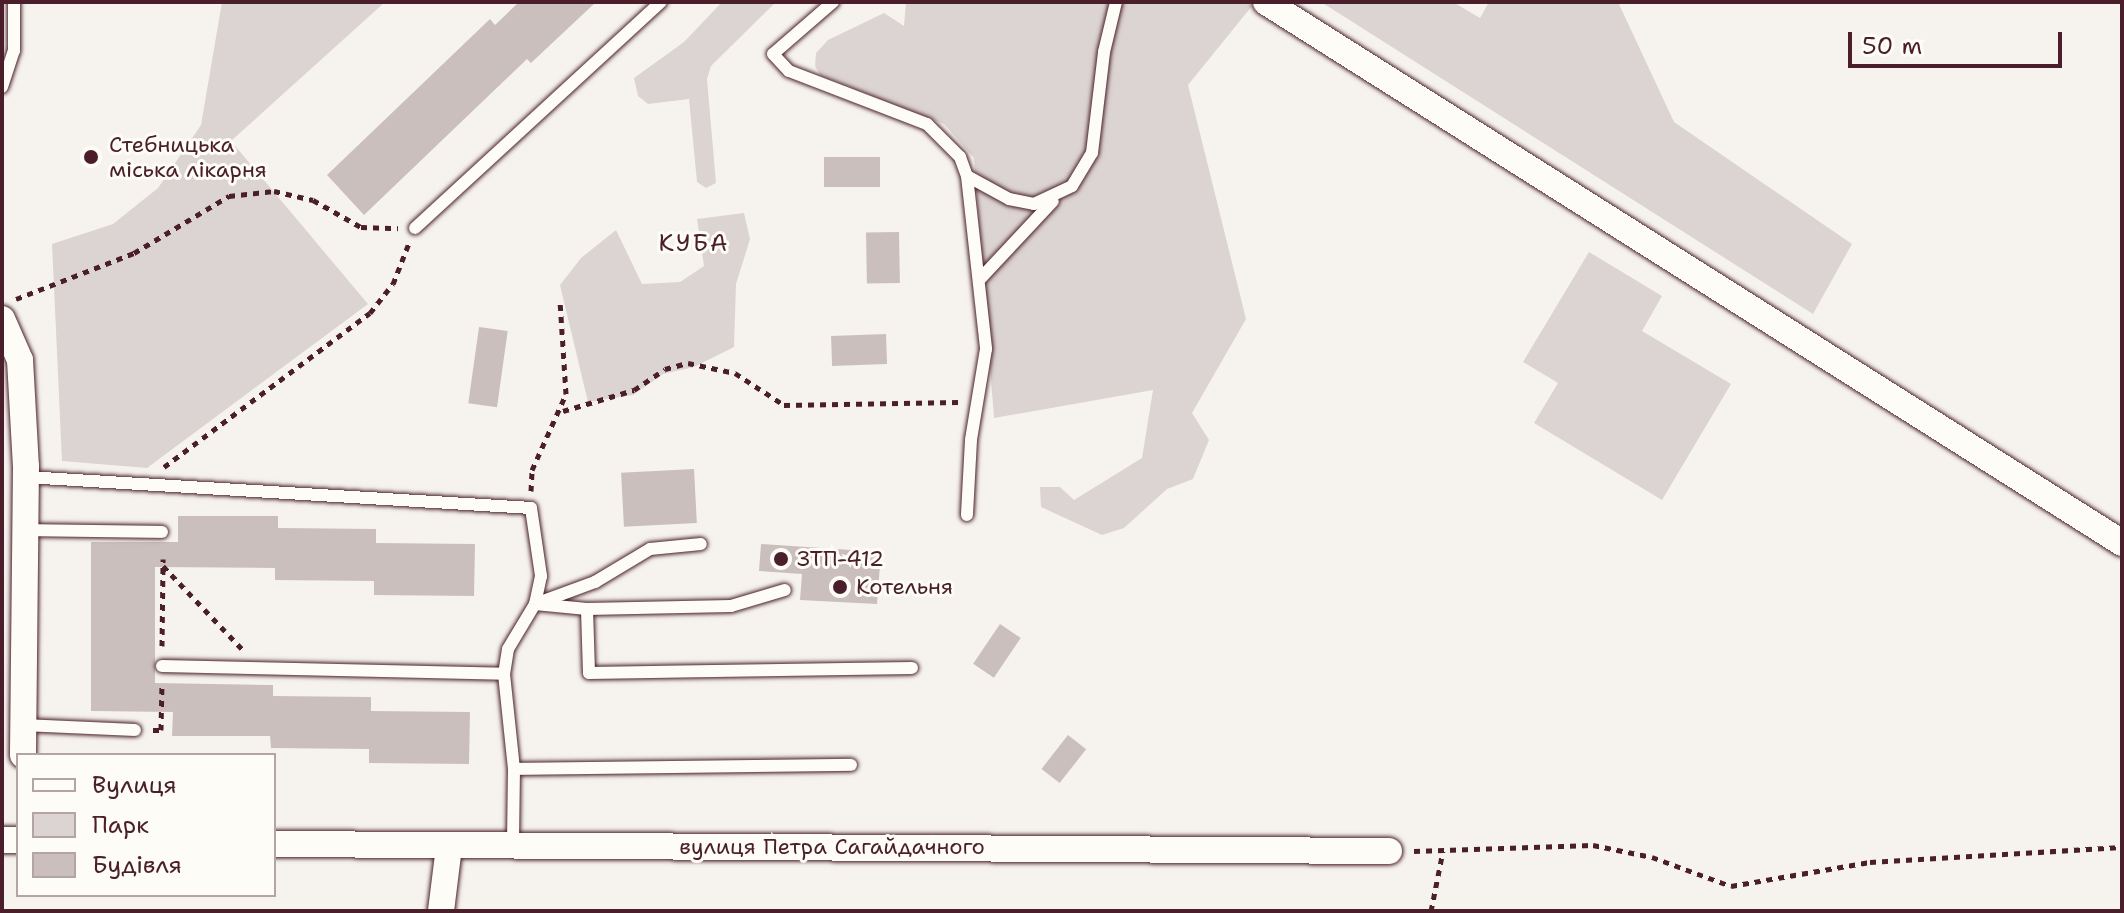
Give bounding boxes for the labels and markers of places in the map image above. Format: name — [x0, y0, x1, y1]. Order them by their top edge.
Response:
place label: Стебницька міська лікарня — [109, 131, 267, 182]
marker: Стебницька міська лікарня — [80, 146, 102, 168]
place label: ЗТП-412 — [797, 546, 884, 572]
marker: ЗТП-412 — [772, 550, 790, 568]
place label: Котельня — [856, 574, 953, 600]
marker: Котельня — [831, 578, 849, 596]

